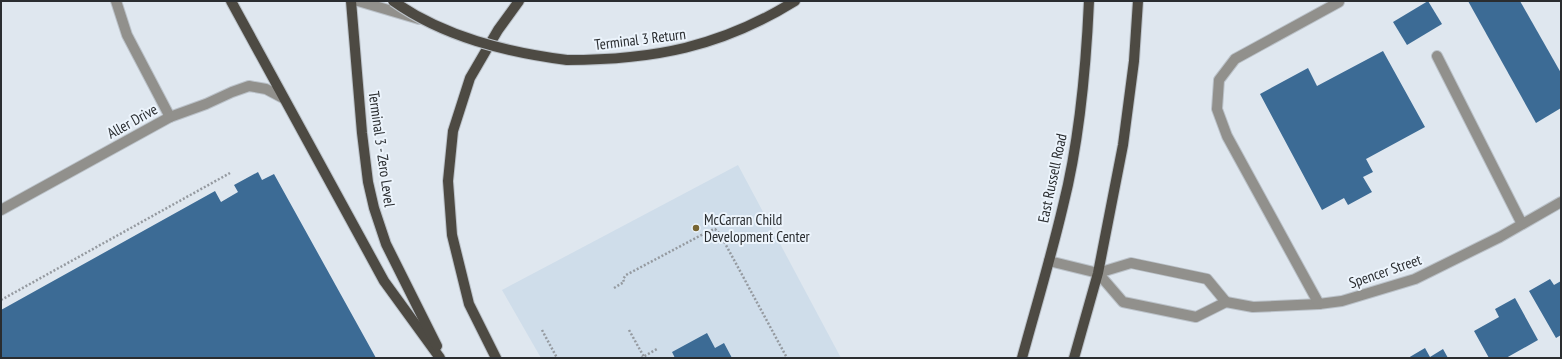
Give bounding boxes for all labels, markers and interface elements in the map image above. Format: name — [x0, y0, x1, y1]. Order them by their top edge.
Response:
street label: Terminal 3 Return — [593, 24, 687, 54]
street label: Terminal 3 - Zero Level — [364, 90, 400, 209]
street label: Aller Drive — [103, 99, 161, 143]
street label: East Russell Road — [1033, 132, 1071, 224]
place label: McCarran Child Development Center — [704, 210, 811, 246]
marker: McCarran Child Development Center — [691, 223, 701, 233]
street label: Spencer Street — [1346, 250, 1424, 292]

